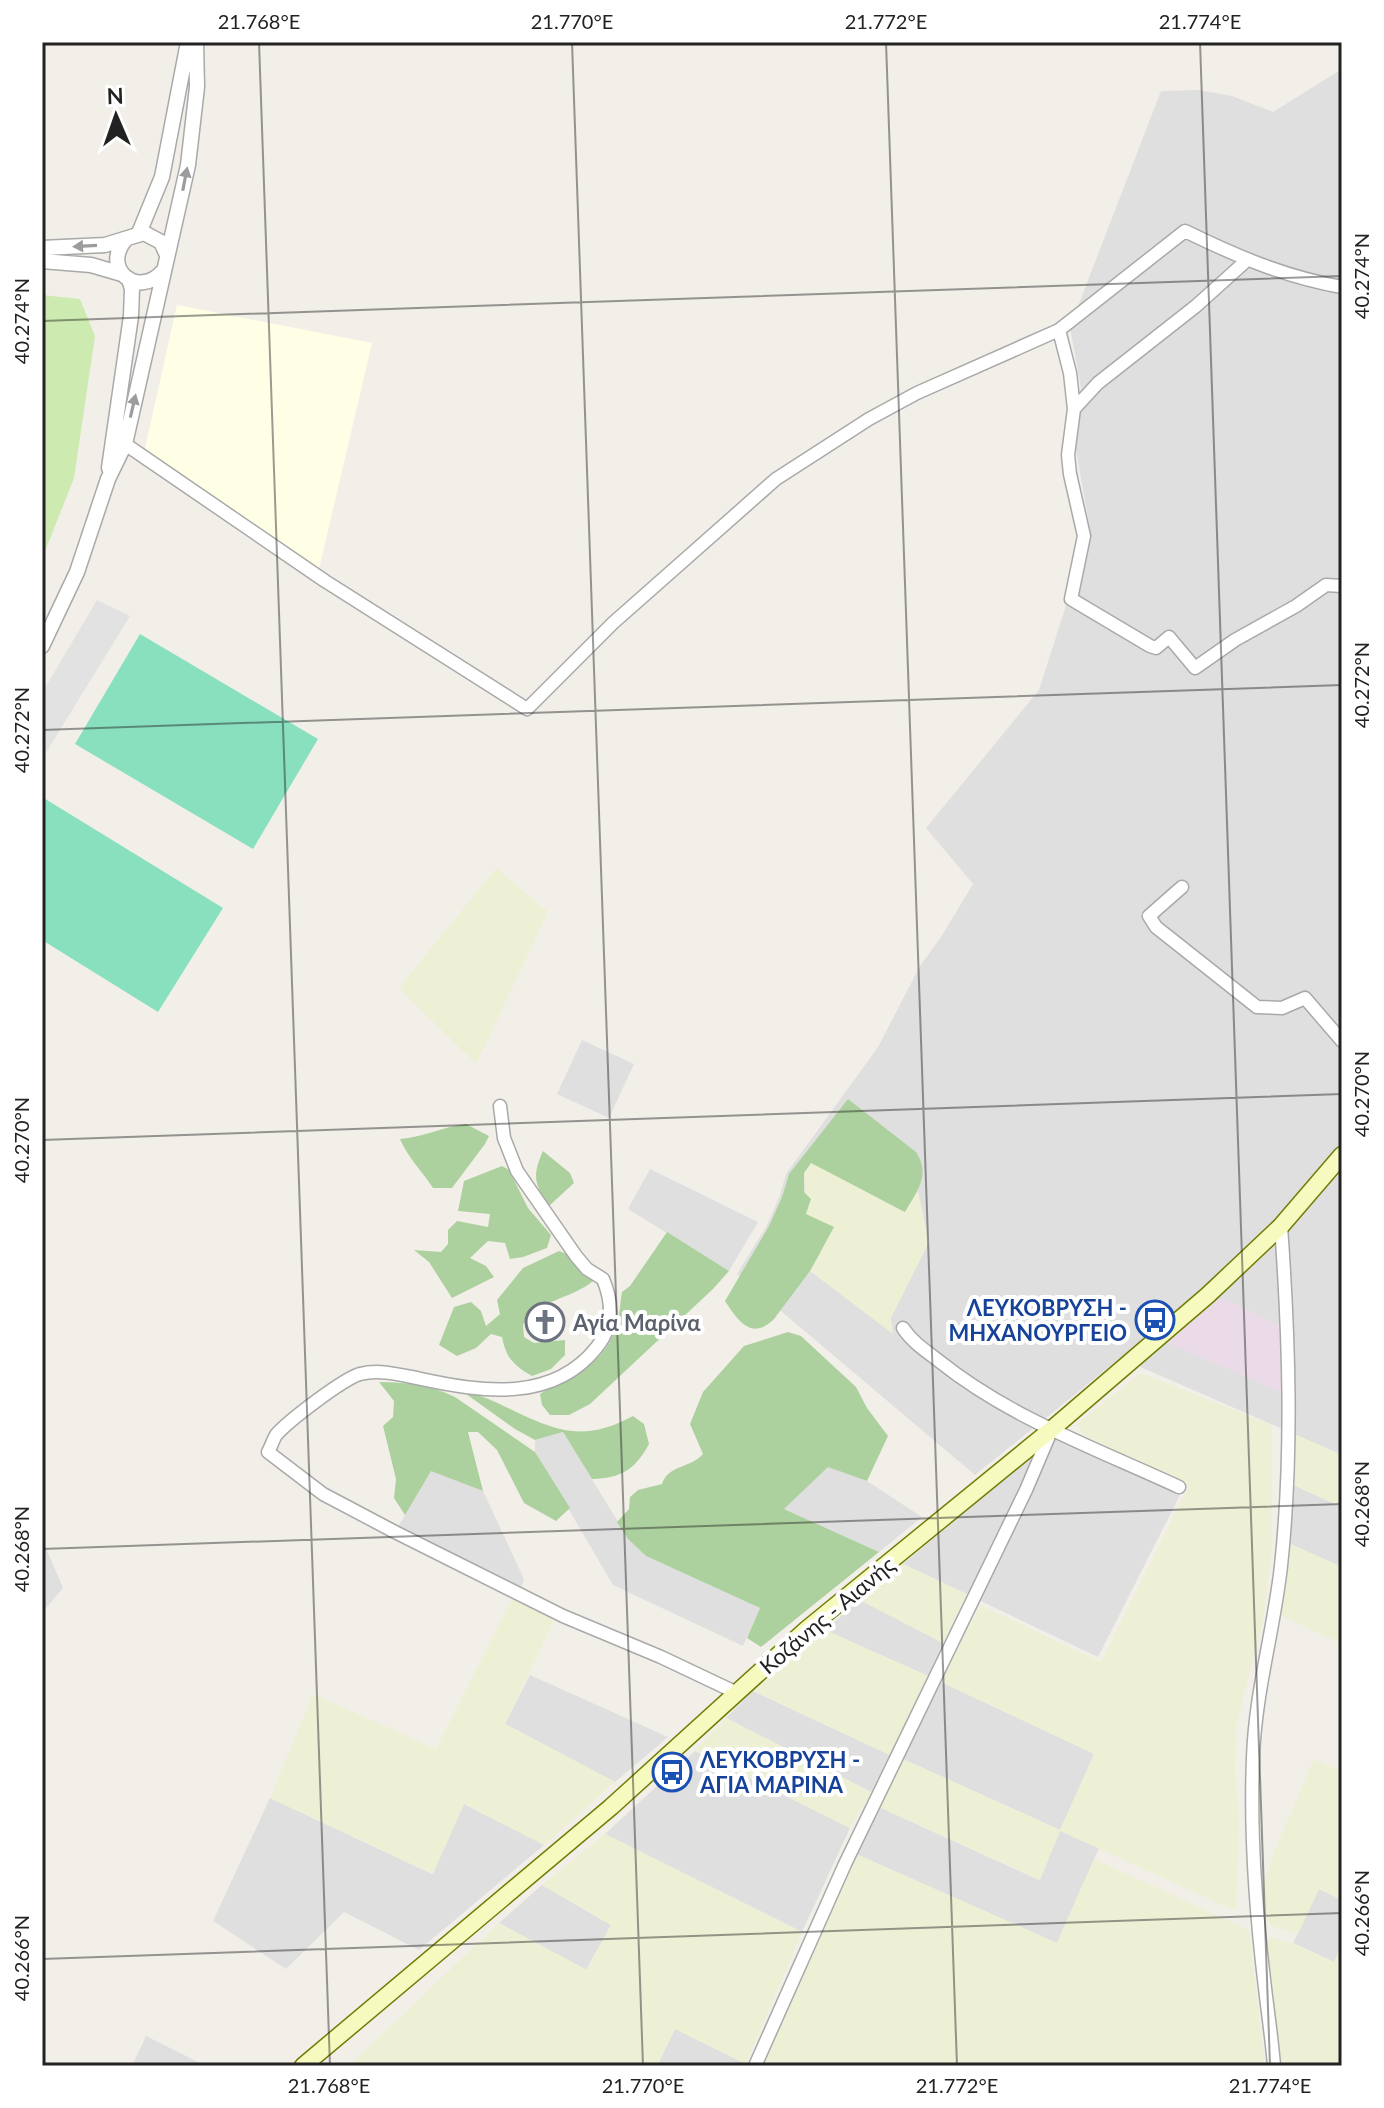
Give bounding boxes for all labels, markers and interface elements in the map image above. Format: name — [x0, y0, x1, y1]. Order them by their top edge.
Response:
text: 21.768°E — [218, 9, 300, 33]
text: 21.770°E — [531, 9, 613, 33]
text: 21.772°E — [845, 9, 927, 33]
text: 21.774°E — [1159, 9, 1241, 33]
north arrow — [76, 76, 156, 156]
text: N — [106, 82, 124, 109]
one-way arrow — [179, 166, 192, 191]
text: 40.274°N — [1349, 233, 1373, 319]
one-way arrow — [72, 240, 97, 253]
text: 40.274°N — [9, 278, 33, 364]
one-way arrow — [127, 394, 140, 419]
text: 40.272°N — [1349, 642, 1373, 728]
text: 40.272°N — [9, 687, 33, 773]
text: 40.270°N — [1349, 1051, 1373, 1137]
text: 40.270°N — [9, 1097, 33, 1183]
place label: ΛΕΥΚΟΒΡΥΣΗ - ΜΗΧΑΝΟΥΡΓΕΙΟ — [948, 1294, 1127, 1346]
bus stop icon: ΛΕΥΚΟΒΡΥΣΗ - ΜΗΧΑΝΟΥΡΓΕΙΟ — [1134, 1299, 1176, 1341]
church icon: Αγία Μαρίνα — [524, 1301, 566, 1343]
place label: Αγία Μαρίνα — [572, 1309, 701, 1336]
text: 40.268°N — [1349, 1461, 1373, 1547]
text: 40.268°N — [9, 1506, 33, 1592]
street label: Κοζάνης - Αιανής — [754, 1551, 900, 1679]
place label: ΛΕΥΚΟΒΡΥΣΗ - ΑΓΙΑ ΜΑΡΙΝΑ — [699, 1746, 860, 1798]
bus stop icon: ΛΕΥΚΟΒΡΥΣΗ - ΑΓΙΑ ΜΑΡΙΝΑ — [651, 1751, 693, 1793]
text: 40.266°N — [1349, 1870, 1373, 1956]
text: 40.266°N — [9, 1915, 33, 2001]
text: 21.768°E — [288, 2073, 370, 2097]
text: 21.770°E — [602, 2073, 684, 2097]
text: 21.772°E — [916, 2073, 998, 2097]
text: 21.774°E — [1229, 2073, 1311, 2097]

